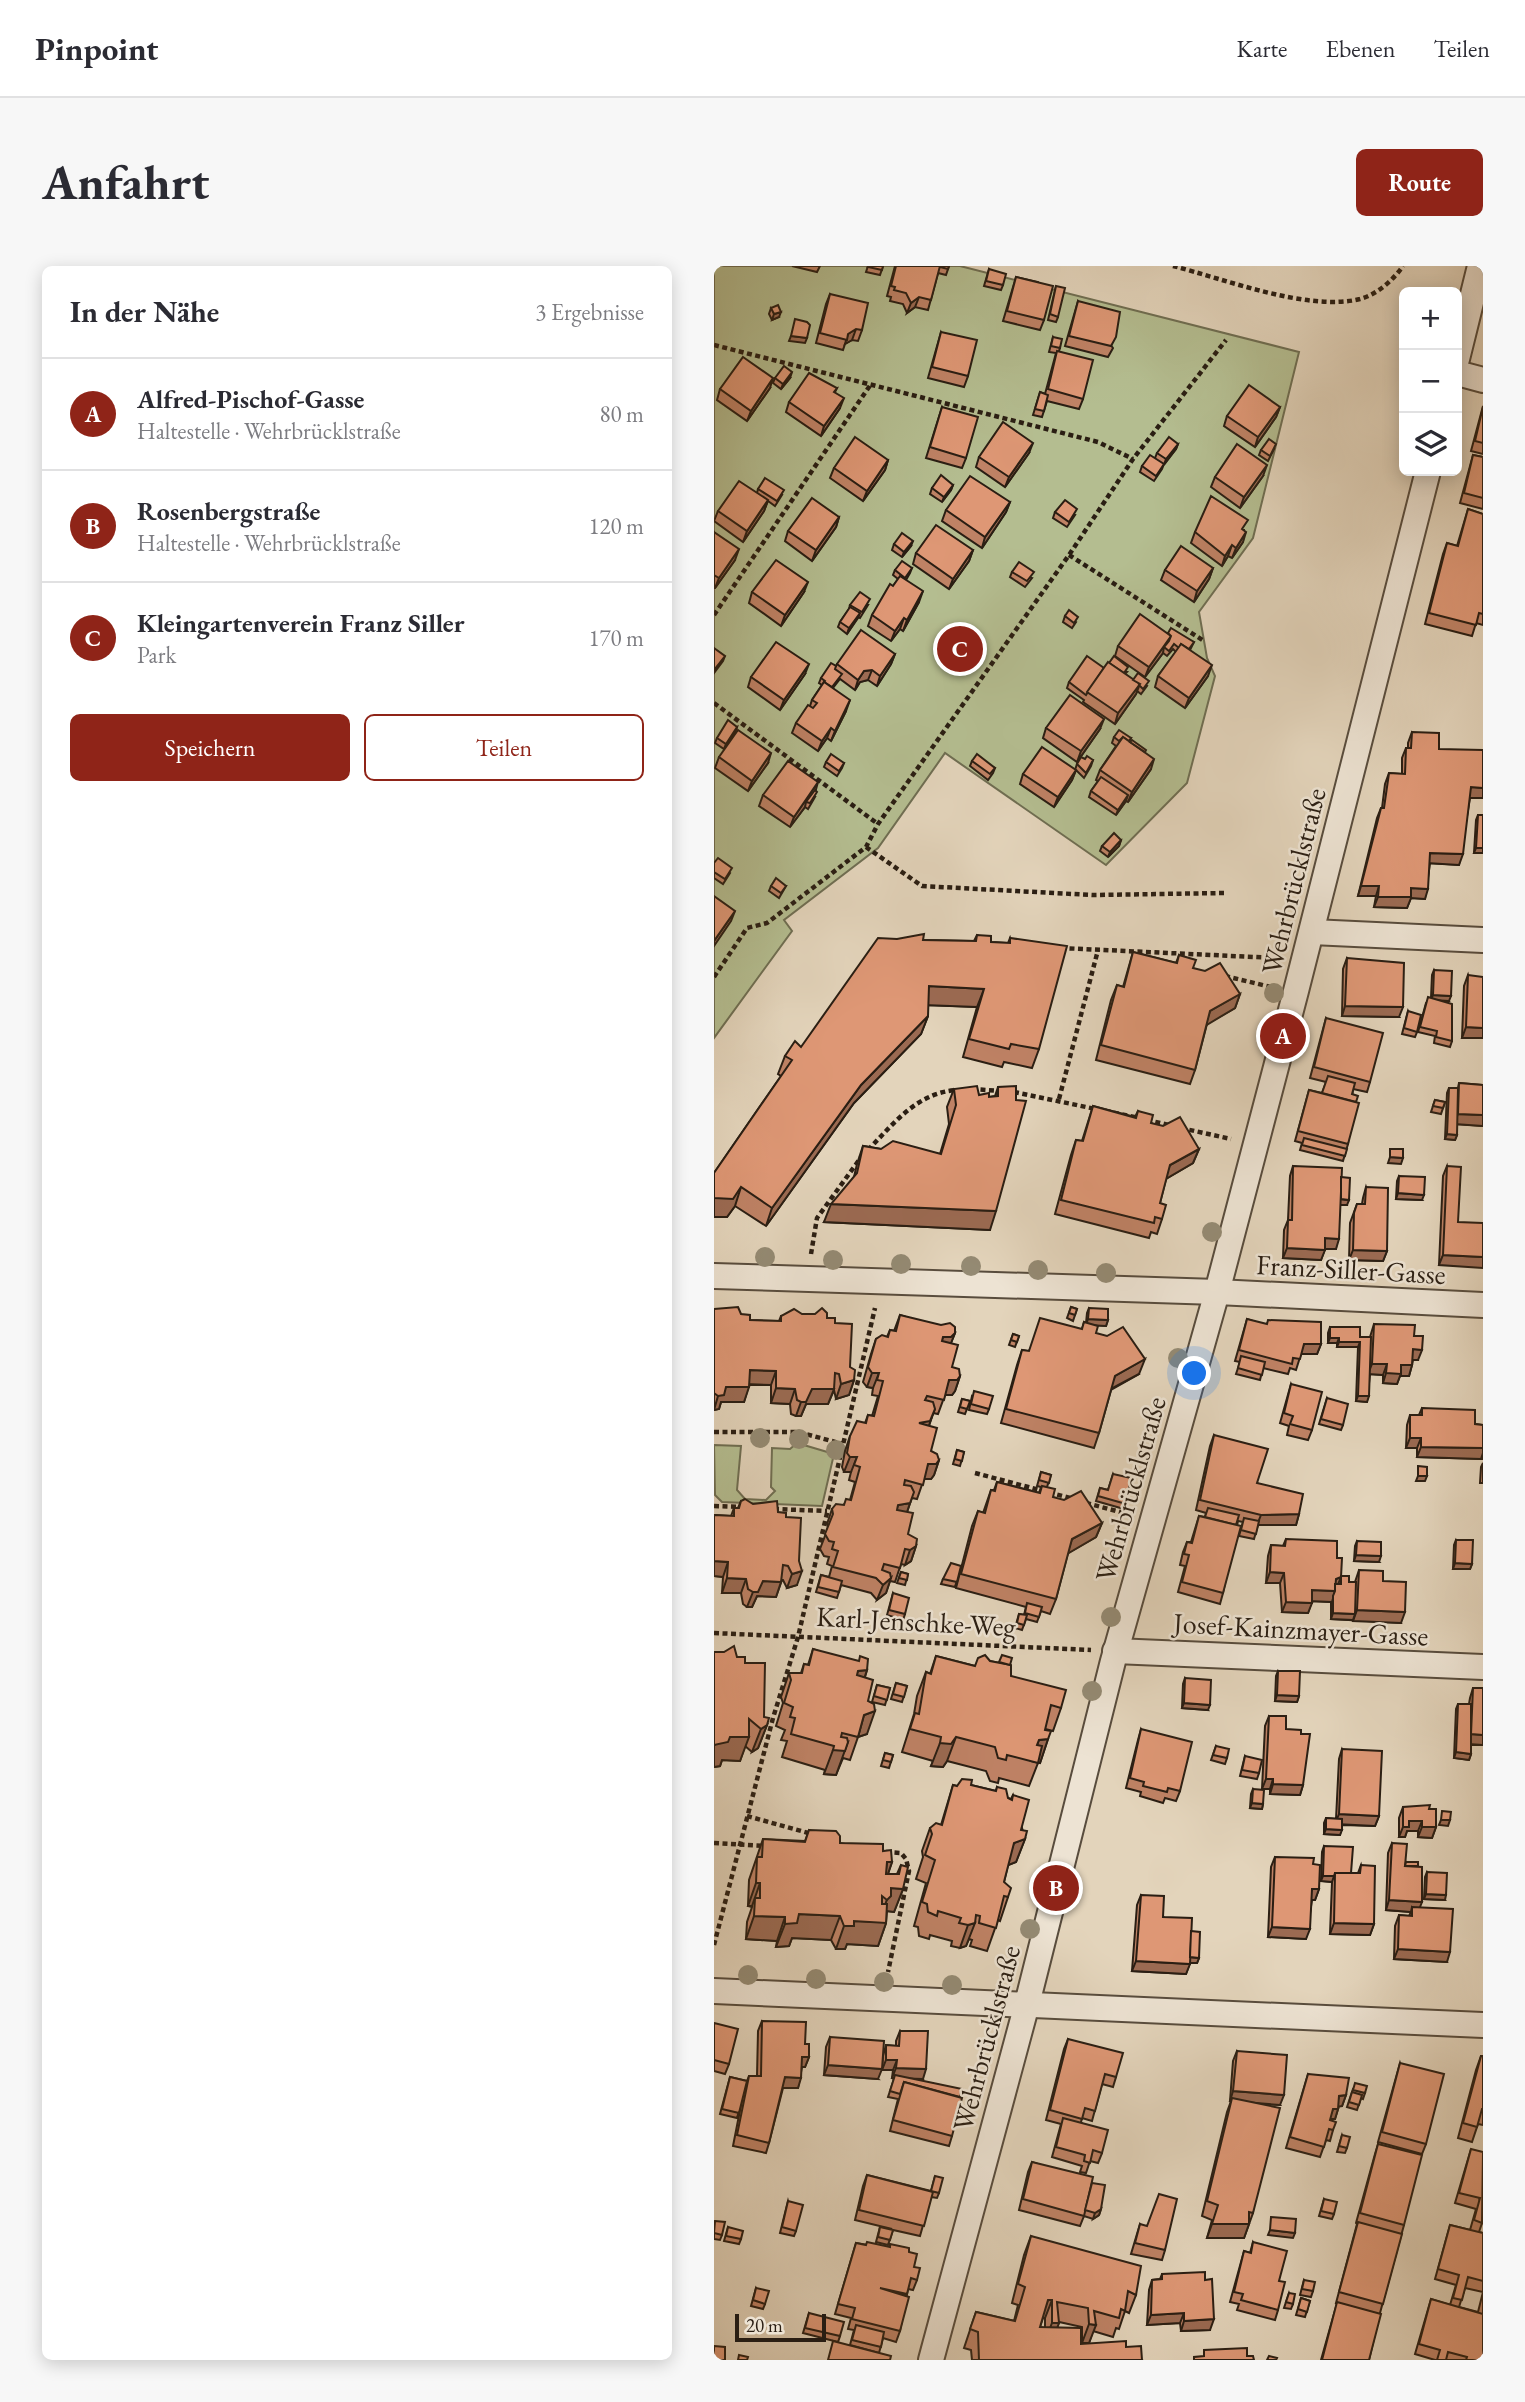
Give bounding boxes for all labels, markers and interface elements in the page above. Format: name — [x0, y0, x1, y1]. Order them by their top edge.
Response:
text: Pinpoint — [35, 27, 158, 70]
text: Karte — [1237, 33, 1287, 64]
text: Ebenen — [1325, 33, 1395, 64]
text: Teilen — [1433, 33, 1490, 64]
button: Route — [1356, 149, 1483, 216]
text: Anfahrt — [42, 150, 209, 214]
map controls — [1399, 287, 1462, 476]
button: + — [1399, 287, 1462, 350]
text: In der Nähe — [70, 292, 219, 331]
text: 3 Ergebnisse — [535, 297, 644, 327]
button: − — [1399, 350, 1462, 413]
text: Alfred-Pischof-Gasse — [137, 382, 364, 416]
text: A — [85, 399, 101, 429]
text: 80 m — [599, 399, 644, 429]
button: layers — [1399, 413, 1462, 476]
text: Haltestelle · Wehrbrücklstraße — [137, 416, 401, 446]
text: Rosenbergstraße — [137, 494, 320, 528]
text: B — [86, 511, 100, 541]
text: 120 m — [588, 511, 644, 541]
text: Haltestelle · Wehrbrücklstraße — [137, 528, 401, 558]
text: Kleingartenverein Franz Siller — [137, 606, 464, 640]
text: C — [85, 623, 101, 653]
text: 170 m — [588, 623, 644, 653]
pin: C — [937, 623, 983, 675]
text: Park — [137, 640, 176, 670]
button: Speichern — [70, 714, 350, 781]
button: Teilen — [364, 714, 644, 781]
street label: Wehrbrücklstraße — [1252, 784, 1334, 978]
pin: A — [1260, 1010, 1306, 1062]
street label: Franz-Siller-Gasse — [1255, 1246, 1447, 1292]
your location — [1177, 1356, 1211, 1390]
street label: Wehrbrücklstraße — [1086, 1392, 1174, 1586]
street label: Karl-Jenschke-Weg — [815, 1598, 1018, 1644]
street label: Josef-Kainzmayer-Gasse — [1171, 1604, 1429, 1654]
pin: B — [1033, 1862, 1079, 1914]
street label: Wehrbrücklstraße — [944, 1941, 1028, 2135]
scale bar — [735, 2311, 826, 2343]
text: 20 m — [746, 2313, 783, 2338]

